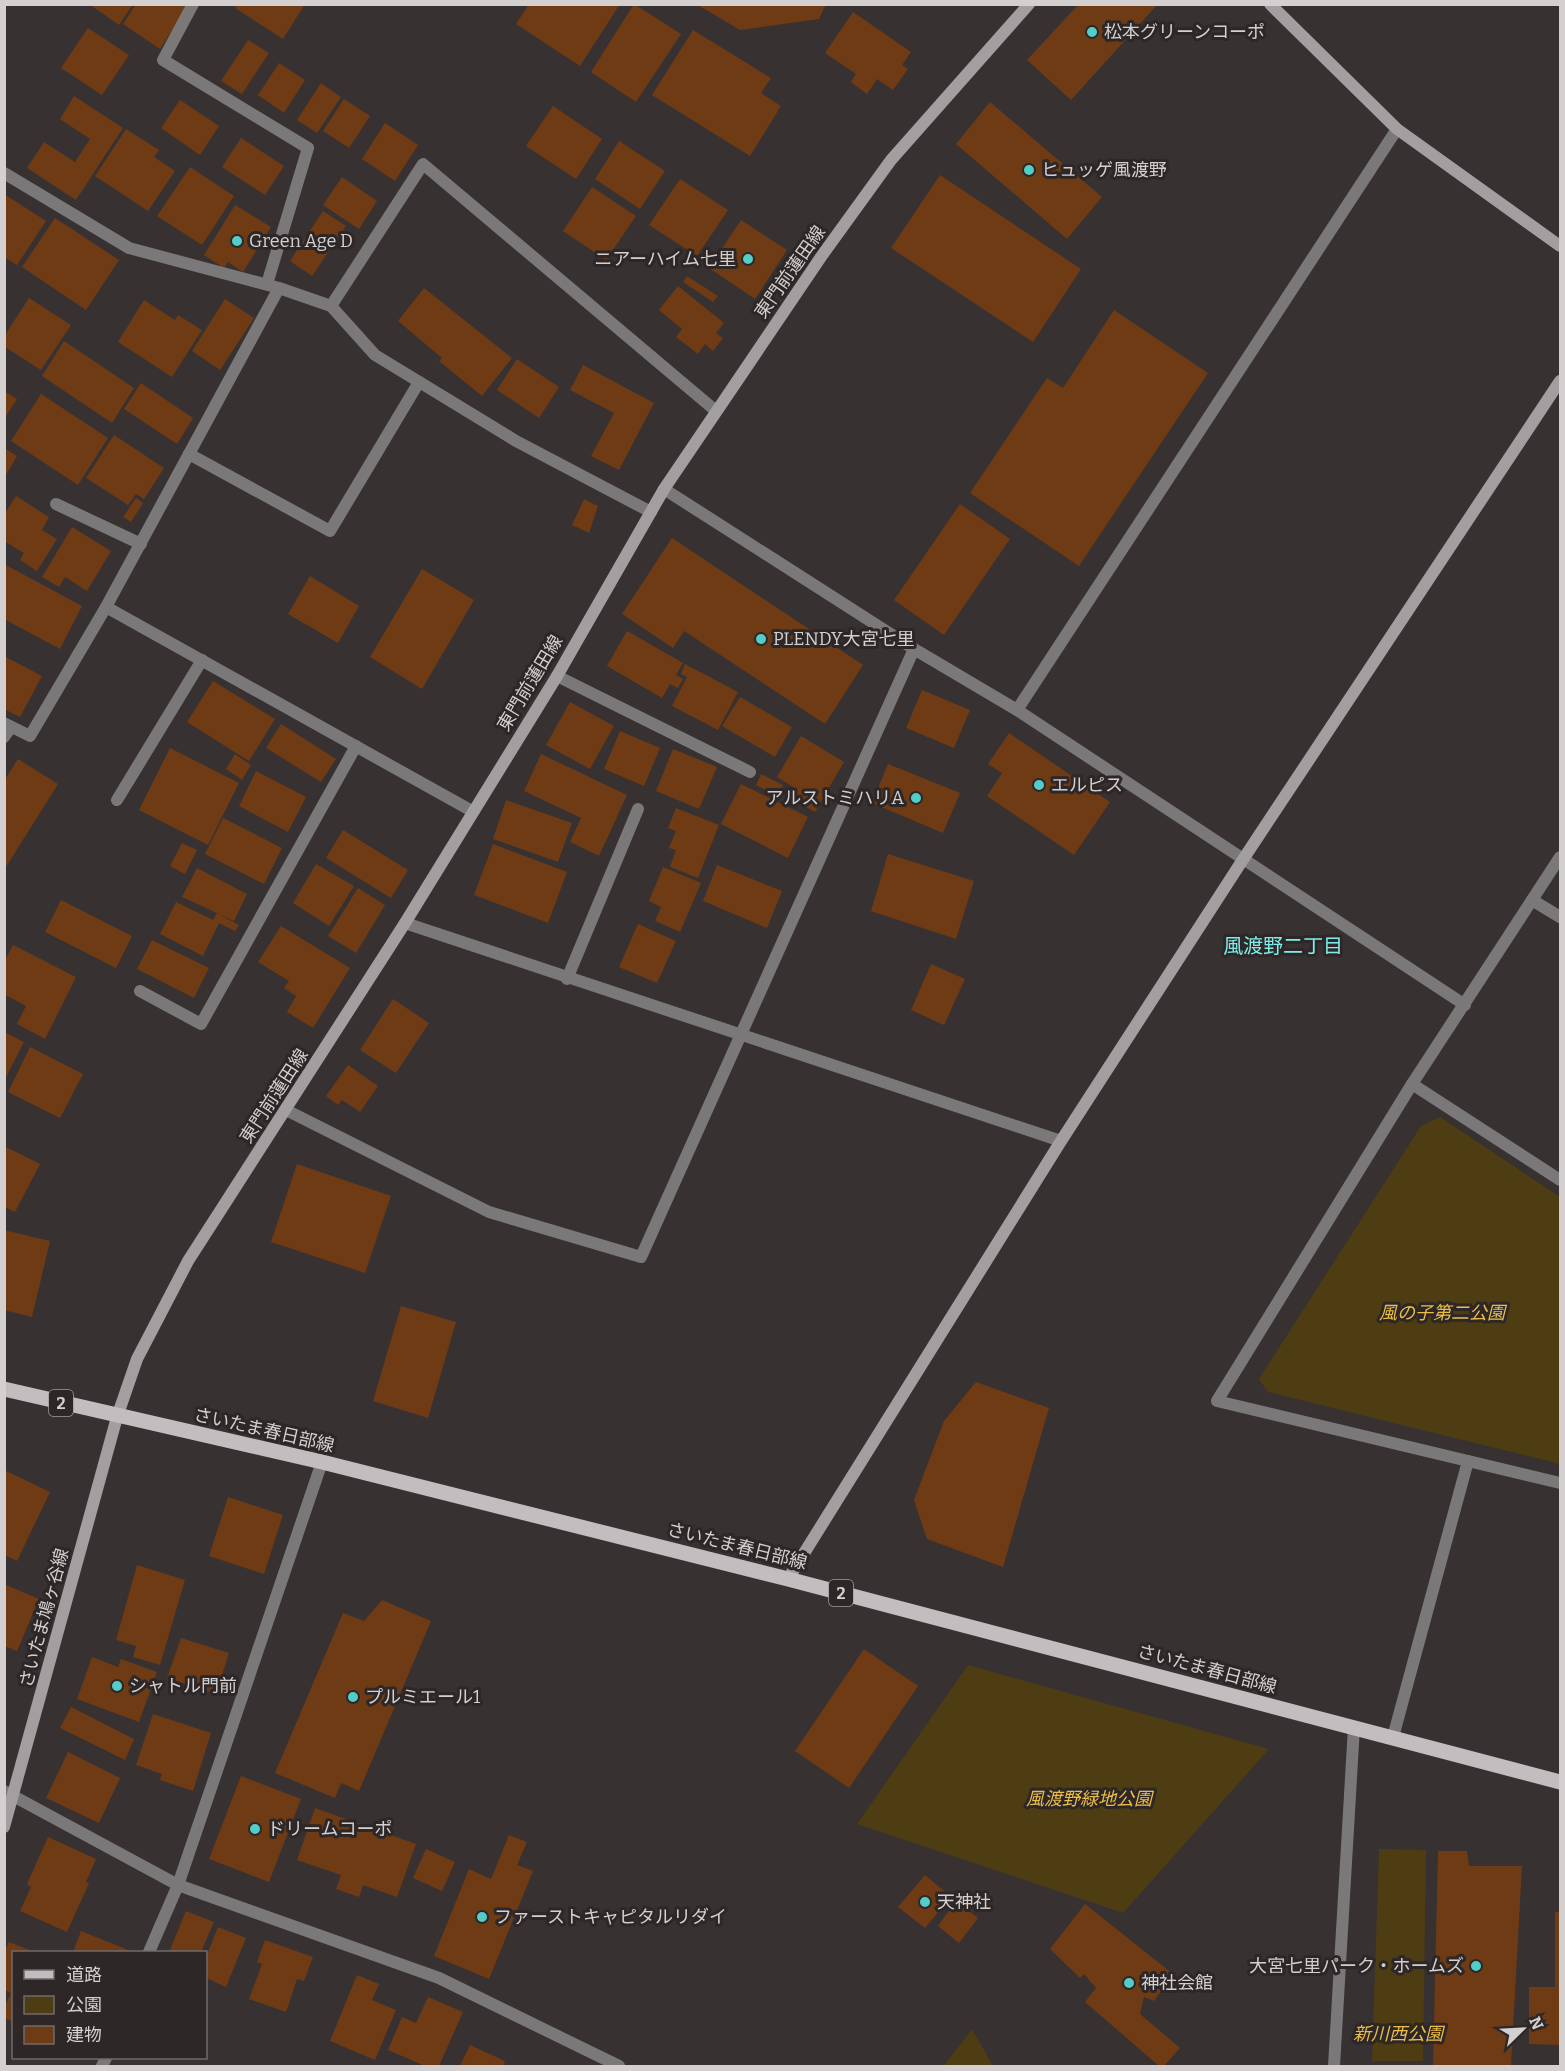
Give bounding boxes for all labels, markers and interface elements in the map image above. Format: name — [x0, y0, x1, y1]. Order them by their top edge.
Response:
place label: 松本グリーンコーポ — [1104, 21, 1265, 43]
marker: 松本グリーンコーポ — [1085, 25, 1099, 39]
place label: ヒュッゲ風渡野 — [1041, 159, 1167, 181]
marker: ヒュッゲ風渡野 — [1022, 163, 1036, 177]
street label: 東門前蓮田線 — [750, 221, 830, 323]
place label: Green Age D — [249, 230, 353, 252]
marker: Green Age D — [230, 234, 244, 248]
place label: ニアーハイム七里 — [594, 248, 736, 270]
marker: ニアーハイム七里 — [741, 252, 755, 266]
place label: PLENDY大宮七里 — [773, 628, 915, 650]
street label: 東門前蓮田線 — [493, 631, 567, 735]
marker: PLENDY大宮七里 — [754, 632, 768, 646]
place label: エルピス — [1051, 774, 1123, 796]
marker: エルピス — [1032, 778, 1046, 792]
place label: アルストミハリA — [765, 787, 904, 809]
marker: アルストミハリA — [909, 791, 923, 805]
district label: 風渡野二丁目 — [1223, 934, 1343, 958]
street label: 東門前蓮田線 — [235, 1045, 313, 1147]
park label: 風の子第二公園 — [1379, 1302, 1508, 1324]
road number: 2 — [49, 1390, 73, 1416]
street label: さいたま春日部線 — [192, 1403, 336, 1457]
street label: さいたま春日部線 — [665, 1518, 809, 1574]
street label: さいたま鳩ヶ谷線 — [15, 1546, 73, 1690]
road number: 2 — [829, 1580, 853, 1606]
street label: さいたま春日部線 — [1135, 1640, 1279, 1698]
place label: シャトル門前 — [129, 1675, 237, 1697]
marker: シャトル門前 — [110, 1679, 124, 1693]
place label: プルミエール1 — [365, 1686, 481, 1708]
marker: プルミエール1 — [346, 1690, 360, 1704]
park label: 風渡野緑地公園 — [1026, 1788, 1155, 1810]
place label: ドリームコーポ — [267, 1818, 392, 1840]
marker: ドリームコーポ — [248, 1822, 262, 1836]
place label: 天神社 — [937, 1891, 991, 1913]
marker: 天神社 — [918, 1895, 932, 1909]
place label: ファーストキャピタルリダイ — [494, 1906, 727, 1928]
marker: ファーストキャピタルリダイ — [475, 1910, 489, 1924]
legend — [12, 1951, 207, 2059]
place label: 大宮七里パーク・ホームズ — [1249, 1955, 1464, 1977]
marker: 大宮七里パーク・ホームズ — [1469, 1959, 1483, 1973]
text: 道路 — [66, 1964, 102, 1986]
place label: 神社会館 — [1141, 1972, 1213, 1994]
marker: 神社会館 — [1122, 1976, 1136, 1990]
text: 公園 — [66, 1994, 102, 2016]
north arrow — [1493, 1999, 1553, 2059]
text: N — [1525, 2014, 1547, 2033]
park label: 新川西公園 — [1353, 2023, 1446, 2045]
text: 建物 — [66, 2024, 102, 2046]

